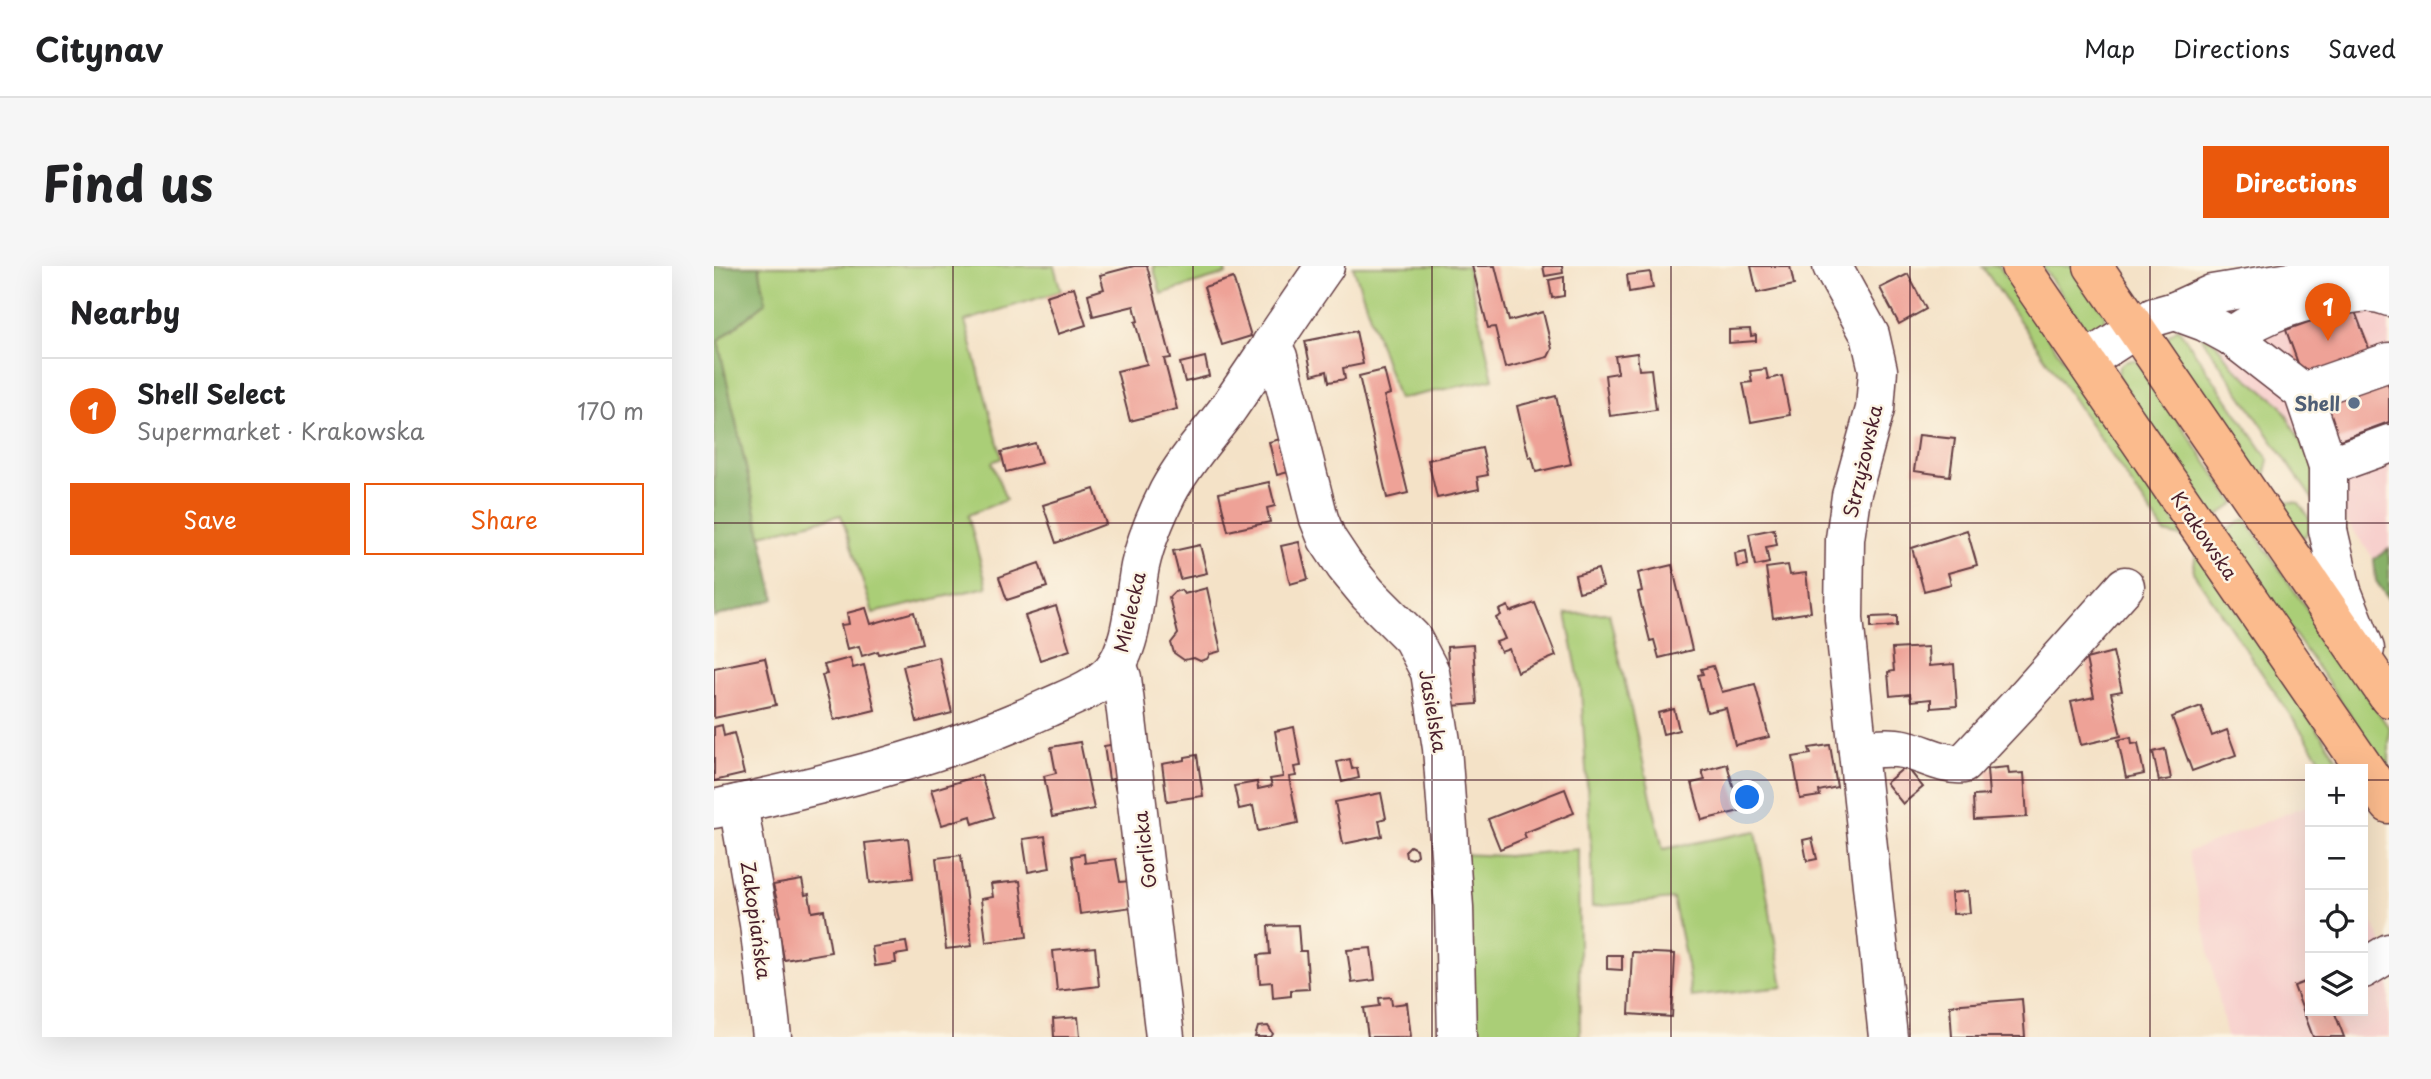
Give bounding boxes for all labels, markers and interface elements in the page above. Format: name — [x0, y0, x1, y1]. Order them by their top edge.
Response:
text: Citynav — [35, 23, 163, 73]
text: Map — [2084, 30, 2135, 66]
text: Directions — [2173, 30, 2290, 66]
text: Saved — [2328, 30, 2396, 66]
text: Find us — [42, 145, 213, 219]
button: Directions — [2203, 146, 2389, 218]
pin: 1 — [2305, 283, 2351, 341]
text: Nearby — [70, 289, 180, 334]
text: Shell Select — [137, 374, 286, 413]
place label: Shell — [2294, 389, 2340, 417]
text: 1 — [88, 393, 99, 428]
text: 170 m — [577, 393, 644, 428]
marker: Shell — [2346, 395, 2362, 411]
street label: Strzyżowska — [1835, 402, 1889, 520]
text: Supermarket · Krakowska — [137, 413, 425, 448]
button: Save — [70, 483, 350, 555]
button: Share — [364, 483, 644, 555]
street label: Krakowska — [2165, 485, 2245, 585]
street label: Mielecka — [1106, 569, 1152, 655]
street label: Jasielska — [1413, 667, 1455, 755]
map controls — [2305, 764, 2368, 1016]
button: + — [2305, 764, 2368, 827]
your location — [1730, 780, 1764, 814]
street label: Gorlicka — [1125, 810, 1163, 890]
button: − — [2305, 827, 2368, 890]
street label: Zakopiańska — [735, 859, 779, 981]
button: locate — [2305, 890, 2368, 953]
button: layers — [2305, 953, 2368, 1016]

